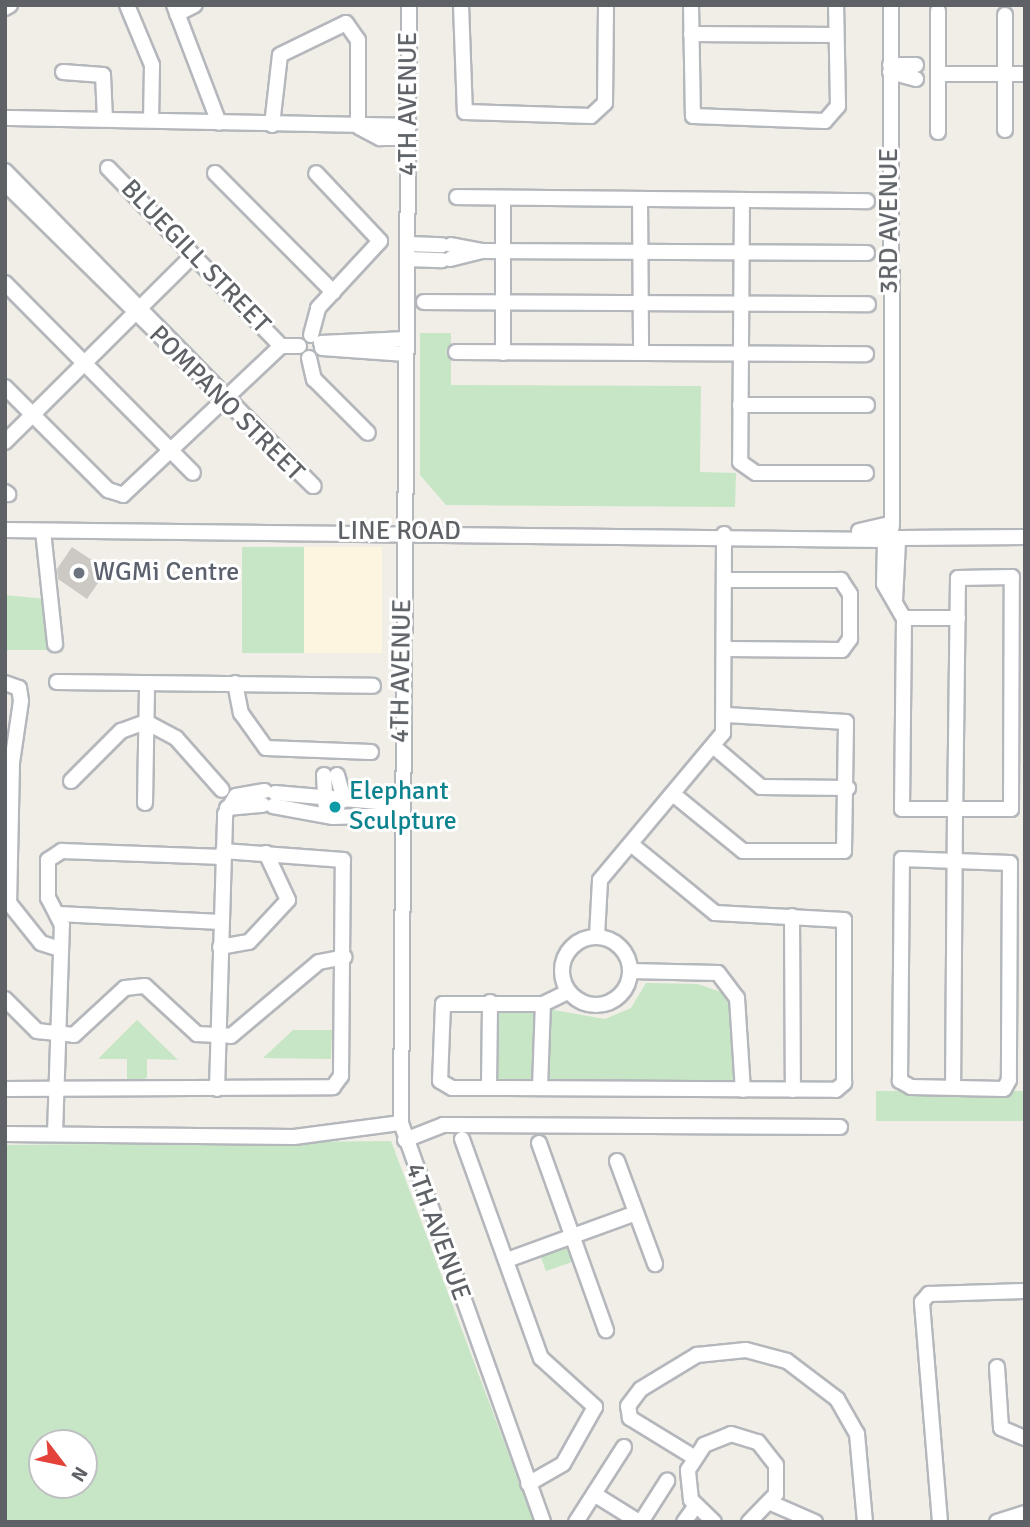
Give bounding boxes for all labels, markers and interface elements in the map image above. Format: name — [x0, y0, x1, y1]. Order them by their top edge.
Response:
street label: 4TH AVENUE — [393, 32, 425, 176]
street label: 3RD AVENUE — [874, 148, 906, 294]
street label: BLUEGILL STREET — [114, 174, 276, 340]
street label: POMPANO STREET — [142, 320, 310, 488]
street label: LINE ROAD — [337, 516, 461, 548]
place label: WGMi Centre — [93, 557, 239, 589]
marker: WGMi Centre — [71, 565, 87, 581]
street label: 4TH AVENUE — [385, 599, 419, 743]
place label: Elephant Sculpture — [349, 776, 457, 838]
marker: Elephant Sculpture — [327, 799, 343, 815]
street label: 4TH AVENUE — [398, 1159, 476, 1305]
north arrow — [28, 1429, 98, 1499]
text: N — [65, 1462, 93, 1486]

